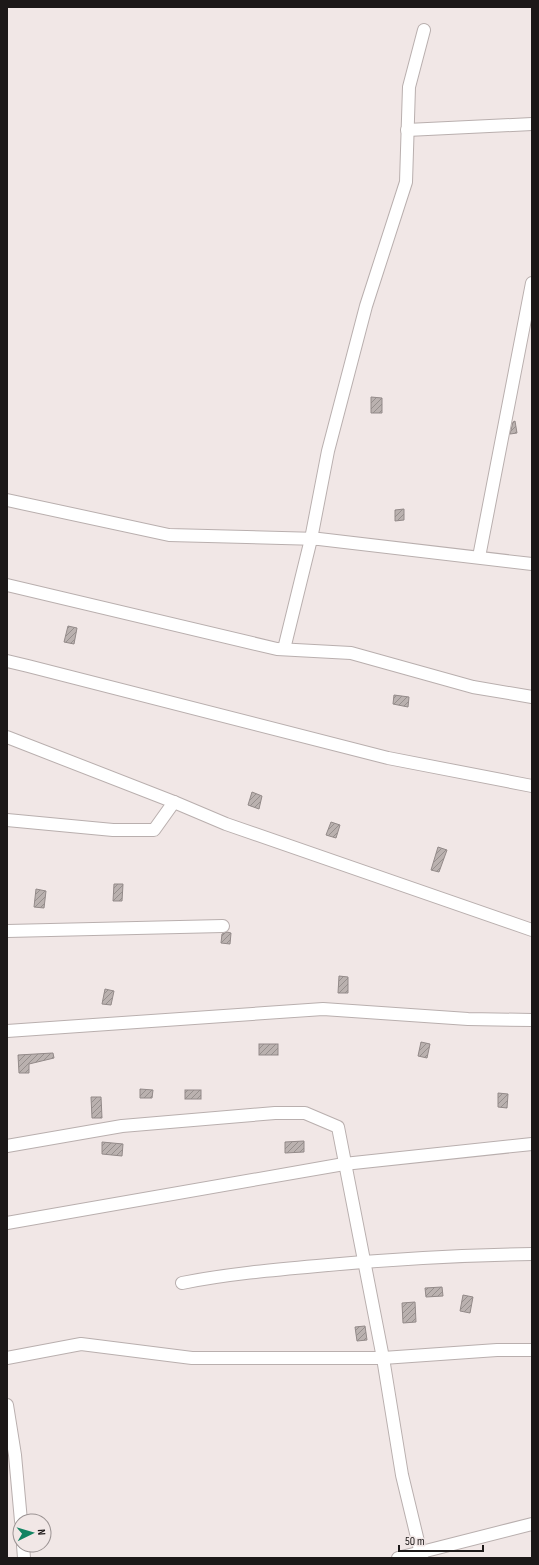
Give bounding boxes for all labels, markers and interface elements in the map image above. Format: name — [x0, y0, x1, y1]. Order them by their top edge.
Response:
north arrow — [12, 1513, 52, 1553]
scale bar — [399, 1527, 483, 1553]
text: N — [35, 1529, 48, 1536]
text: 50 m — [405, 1534, 425, 1549]

